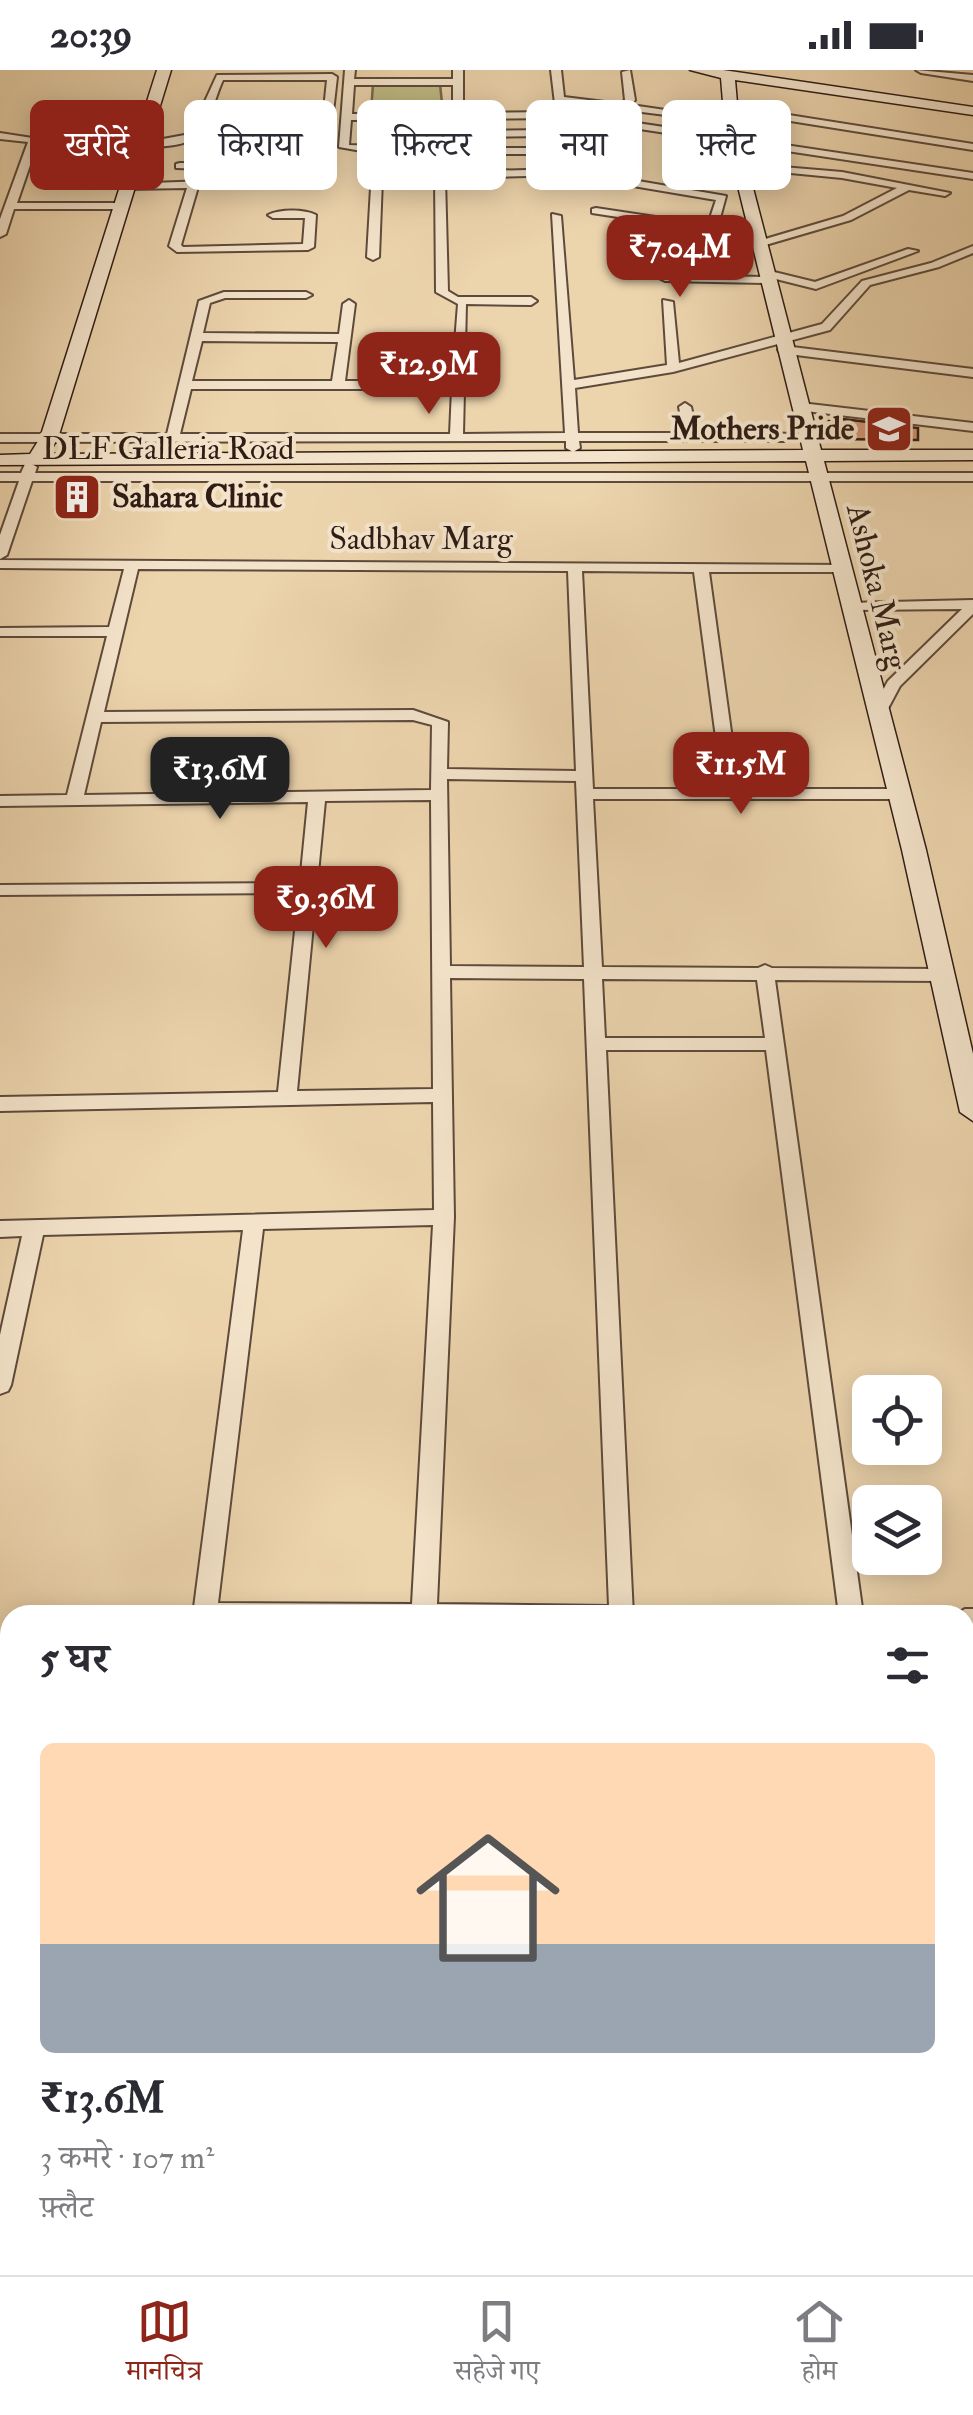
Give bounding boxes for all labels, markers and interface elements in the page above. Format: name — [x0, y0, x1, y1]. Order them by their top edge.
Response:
text: 20:39 — [50, 11, 132, 59]
chip: खरीदें — [30, 100, 164, 190]
chip: किराया — [184, 100, 337, 190]
chip: फ़िल्टर — [357, 100, 506, 190]
chip: नया — [526, 100, 642, 190]
chip: फ़्लैट — [662, 100, 791, 190]
pin: ₹7.04M — [599, 215, 761, 300]
text: ₹7.04M — [629, 227, 731, 267]
pin: ₹12.9M — [348, 332, 510, 417]
text: ₹12.9M — [379, 344, 479, 384]
school or university icon: Mothers Pride — [863, 403, 915, 455]
place label: Mothers Pride — [669, 409, 855, 449]
street label: DLF Galleria Road — [42, 429, 295, 469]
building icon: Sahara Clinic — [51, 471, 103, 523]
place label: Sahara Clinic — [112, 477, 283, 517]
street label: Ashoka Marg — [837, 499, 917, 675]
street label: Sadbhav Marg — [329, 519, 514, 559]
pin: ₹11.5M — [660, 732, 822, 817]
pin: ₹13.6M — [139, 737, 301, 822]
text: ₹11.5M — [695, 744, 787, 784]
text: ₹13.6M — [172, 749, 268, 789]
pin: ₹9.36M — [245, 866, 407, 951]
text: ₹9.36M — [276, 878, 376, 918]
map controls — [852, 1375, 942, 1575]
button: locate — [852, 1375, 942, 1465]
button: layers — [852, 1485, 942, 1575]
text: 5 घर — [40, 1633, 109, 1685]
icon: filters — [880, 1638, 935, 1693]
icon: home — [398, 1808, 578, 1988]
text: ₹13.6M — [40, 2073, 165, 2125]
text: 3 कमरे · 107 m² — [40, 2138, 214, 2178]
text: फ़्लैट — [40, 2188, 93, 2228]
tab: मानचित्र — [126, 2294, 202, 2398]
tab: सहेजे गए — [454, 2294, 540, 2398]
tab: होम — [792, 2294, 847, 2398]

